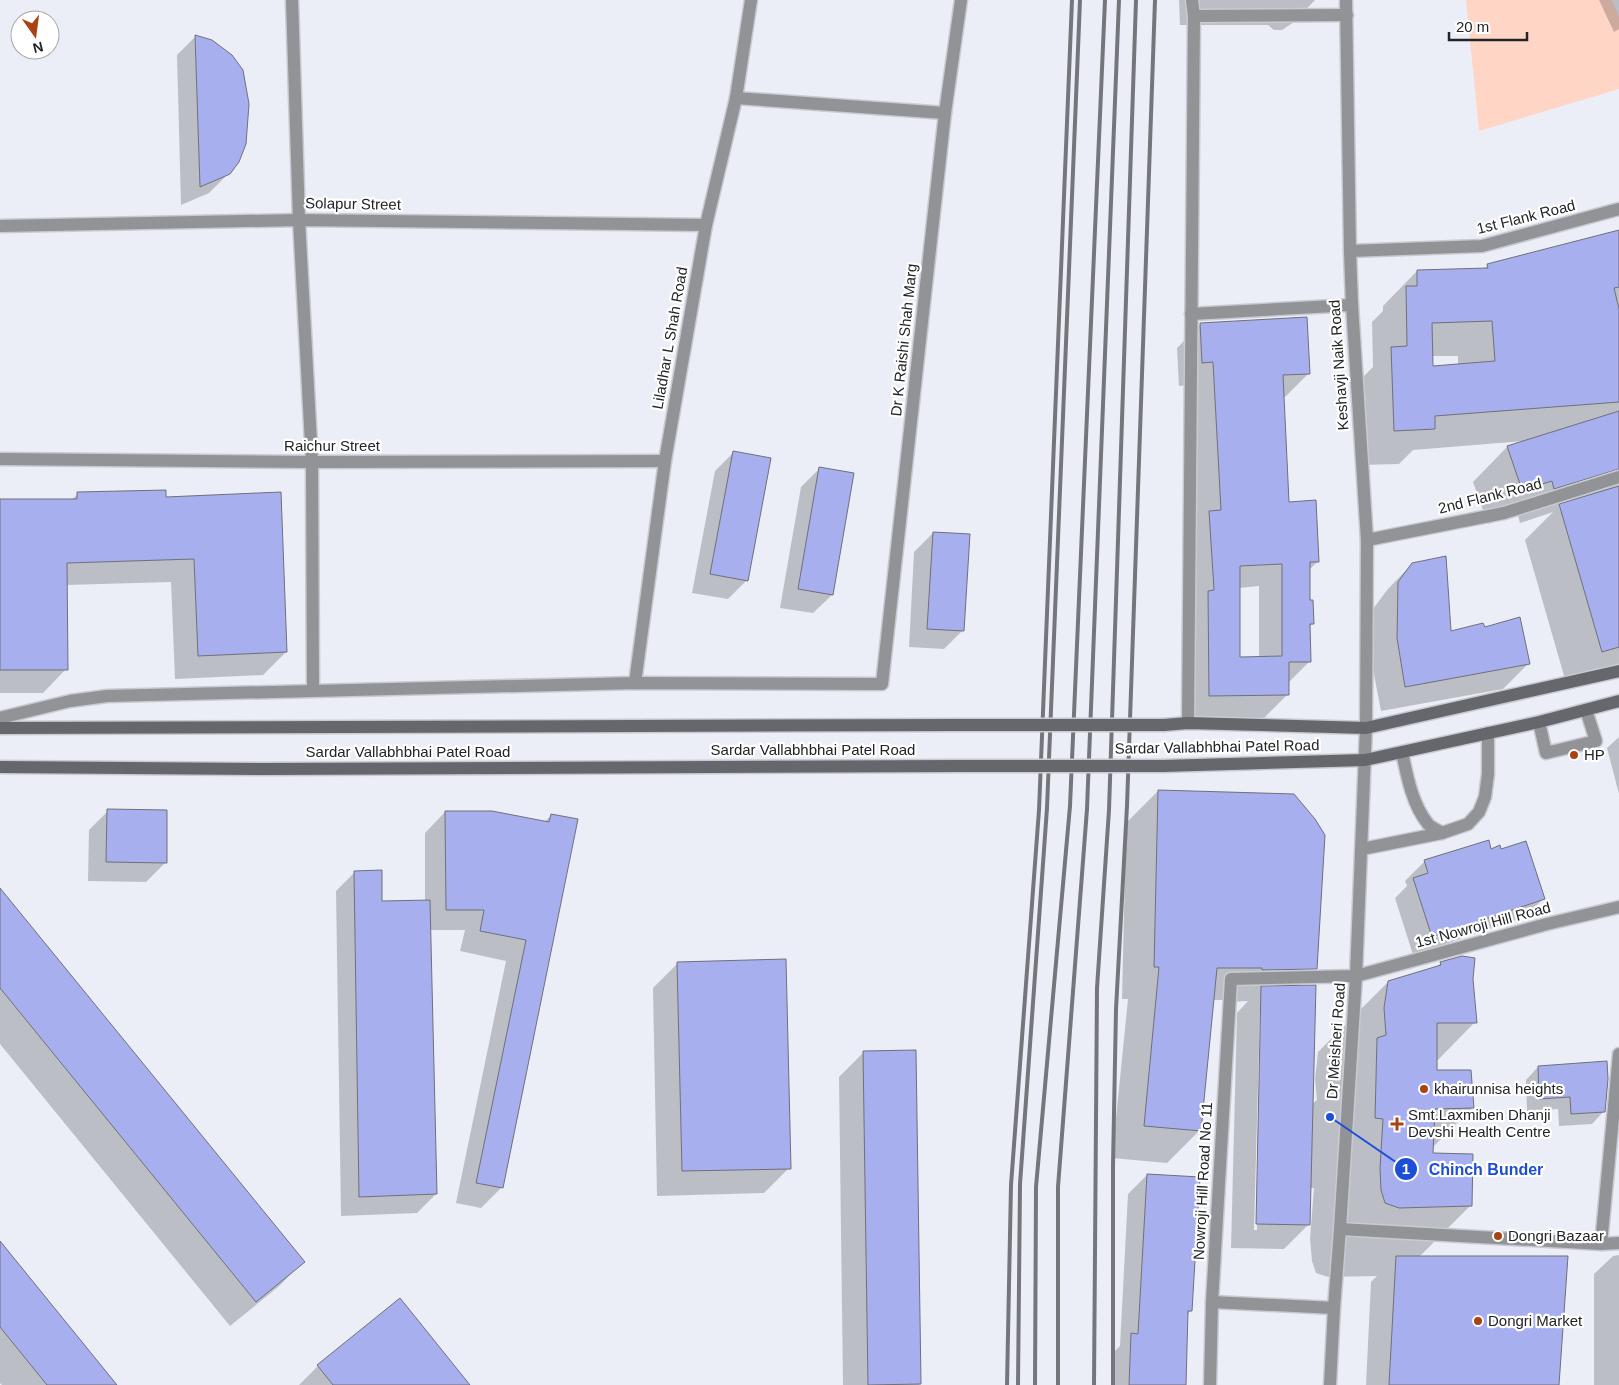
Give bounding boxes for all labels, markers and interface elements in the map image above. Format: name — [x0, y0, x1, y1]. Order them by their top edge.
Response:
north arrow — [10, 10, 60, 60]
scale bar — [1449, 10, 1526, 42]
text: 20 m — [1456, 18, 1489, 35]
text: N — [31, 39, 45, 57]
street label: Solapur Street — [305, 194, 402, 213]
street label: 1st Flank Road — [1475, 196, 1577, 237]
street label: Dr K Raishi Shah Marg — [887, 263, 920, 417]
street label: Liladhar L Shah Road — [649, 265, 690, 411]
street label: Keshavji Naik Road — [1325, 299, 1352, 431]
street label: Raichur Street — [284, 437, 381, 454]
street label: 2nd Flank Road — [1436, 474, 1543, 517]
street label: Sardar Vallabhbhai Patel Road — [1114, 736, 1320, 757]
street label: Sardar Vallabhbhai Patel Road — [711, 741, 915, 758]
street label: Sardar Vallabhbhai Patel Road — [306, 743, 510, 760]
place label: HP — [1584, 746, 1605, 763]
marker: HP — [1568, 749, 1580, 761]
street label: 1st Nowroji Hill Road — [1413, 898, 1552, 951]
street label: Dr Meisheri Road — [1323, 982, 1348, 1100]
place label: khairunnisa heights — [1434, 1080, 1563, 1097]
marker: khairunnisa heights — [1418, 1083, 1430, 1095]
street label: Nowroji Hill Road No 11 — [1190, 1102, 1215, 1260]
place label: Smt.Laxmiben Dhanji Devshi Health Centre — [1408, 1106, 1551, 1140]
marker: Smt.Laxmiben Dhanji Devshi Health Centre — [1390, 1117, 1404, 1131]
callout: Chinch Bunder — [1394, 1154, 1553, 1185]
text: 1 — [1402, 1160, 1410, 1177]
text: Chinch Bunder — [1429, 1161, 1543, 1178]
place label: Dongri Bazaar — [1508, 1227, 1604, 1244]
marker: Dongri Bazaar — [1492, 1230, 1504, 1242]
place label: Dongri Market — [1488, 1312, 1583, 1329]
marker: Dongri Market — [1472, 1315, 1484, 1327]

